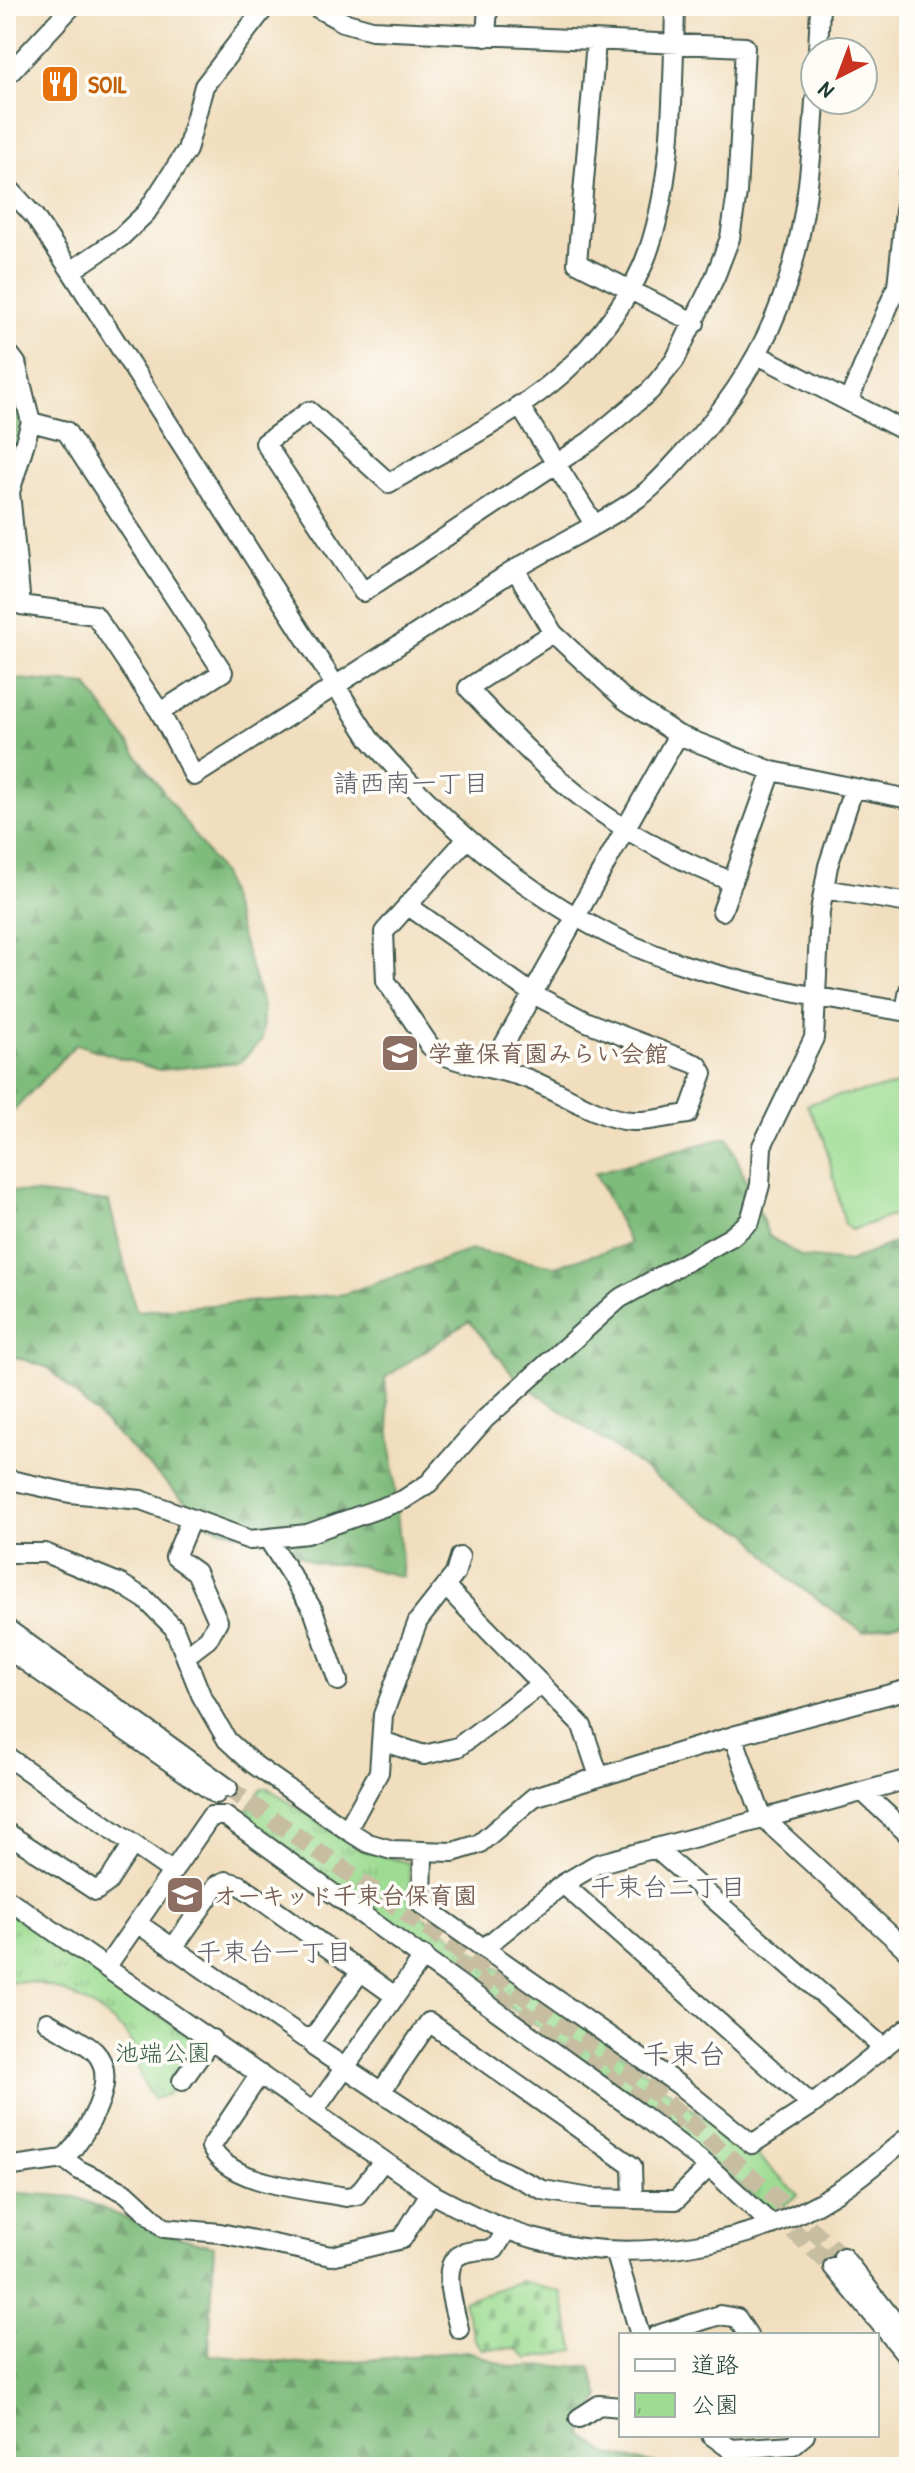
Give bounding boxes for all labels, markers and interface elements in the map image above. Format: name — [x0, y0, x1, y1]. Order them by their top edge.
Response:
north arrow — [799, 36, 879, 116]
restaurant icon: SOIL — [39, 63, 81, 105]
place label: SOIL — [88, 68, 127, 100]
text: N — [811, 76, 840, 106]
district label: 請西南一丁目 — [333, 765, 489, 800]
school or university icon: 学童保育園みらい会館 — [379, 1032, 421, 1074]
place label: 学童保育園みらい会館 — [428, 1037, 668, 1069]
district label: 千束台二丁目 — [590, 1869, 746, 1904]
school or university icon: オーキッド千束台保育園 — [164, 1874, 206, 1916]
place label: オーキッド千束台保育園 — [213, 1879, 477, 1911]
district label: 千束台一丁目 — [196, 1934, 352, 1969]
district label: 千束台 — [642, 2035, 726, 2073]
park label: 池端公園 — [115, 2036, 211, 2068]
legend — [619, 2333, 879, 2437]
text: 道路 — [691, 2348, 739, 2380]
text: 公園 — [691, 2388, 739, 2420]

